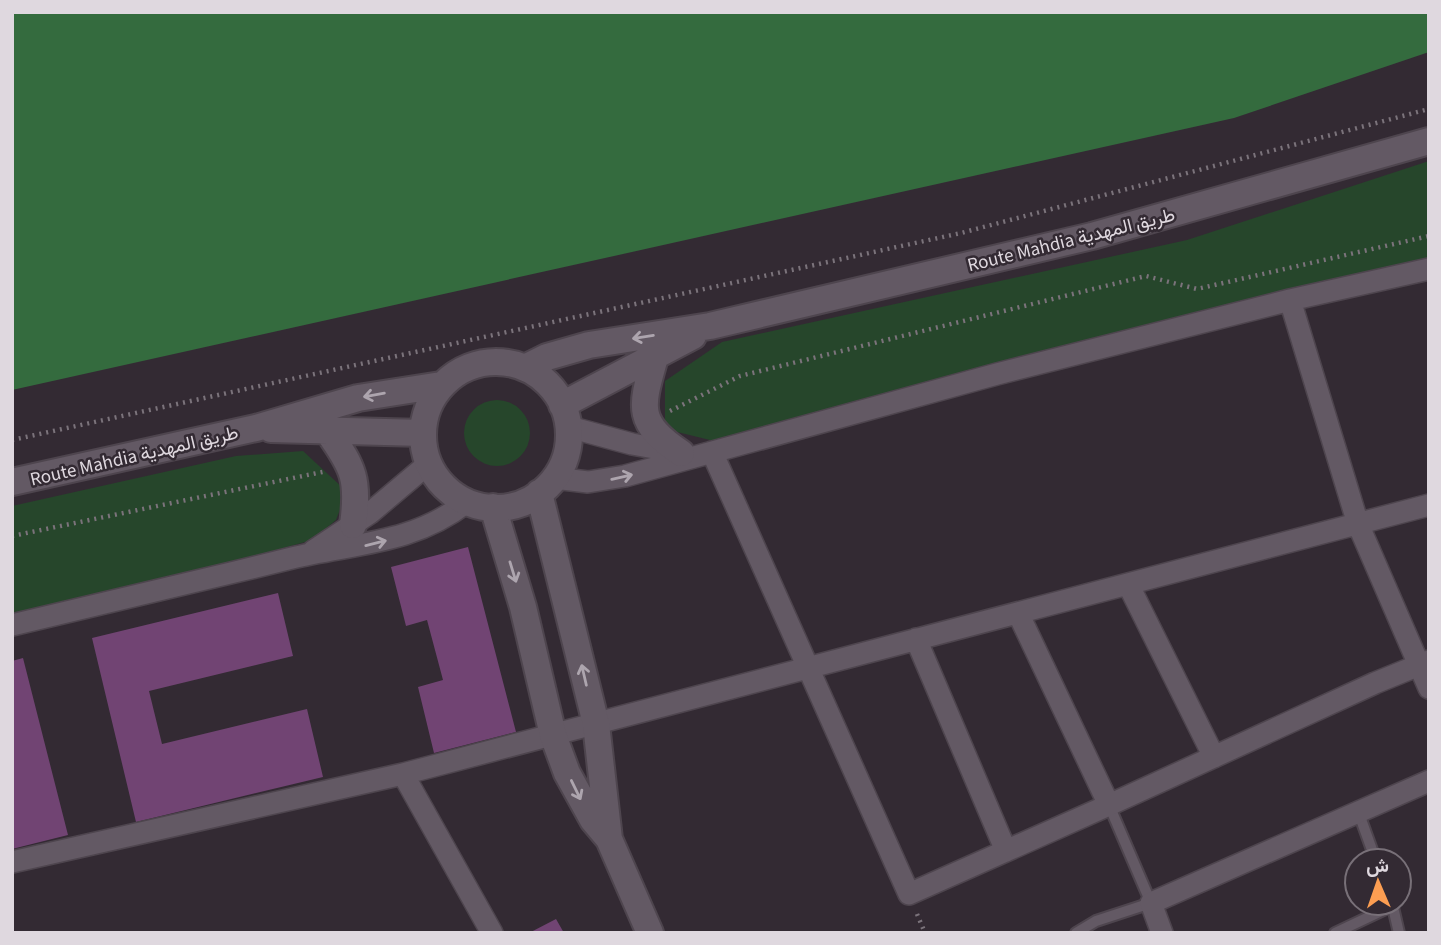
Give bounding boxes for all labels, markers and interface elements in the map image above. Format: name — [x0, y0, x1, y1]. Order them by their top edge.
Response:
street label: Route Mahdia طريق المهدية — [965, 202, 1178, 279]
one-way arrow — [632, 331, 655, 344]
one-way arrow — [363, 389, 386, 402]
street label: Route Mahdia طريق المهدية — [27, 419, 241, 494]
one-way arrow — [610, 469, 633, 483]
one-way arrow — [364, 536, 387, 549]
one-way arrow — [508, 561, 521, 583]
one-way arrow — [577, 664, 590, 687]
one-way arrow — [569, 779, 583, 800]
north arrow — [1343, 847, 1413, 917]
text: ش — [1366, 853, 1390, 880]

